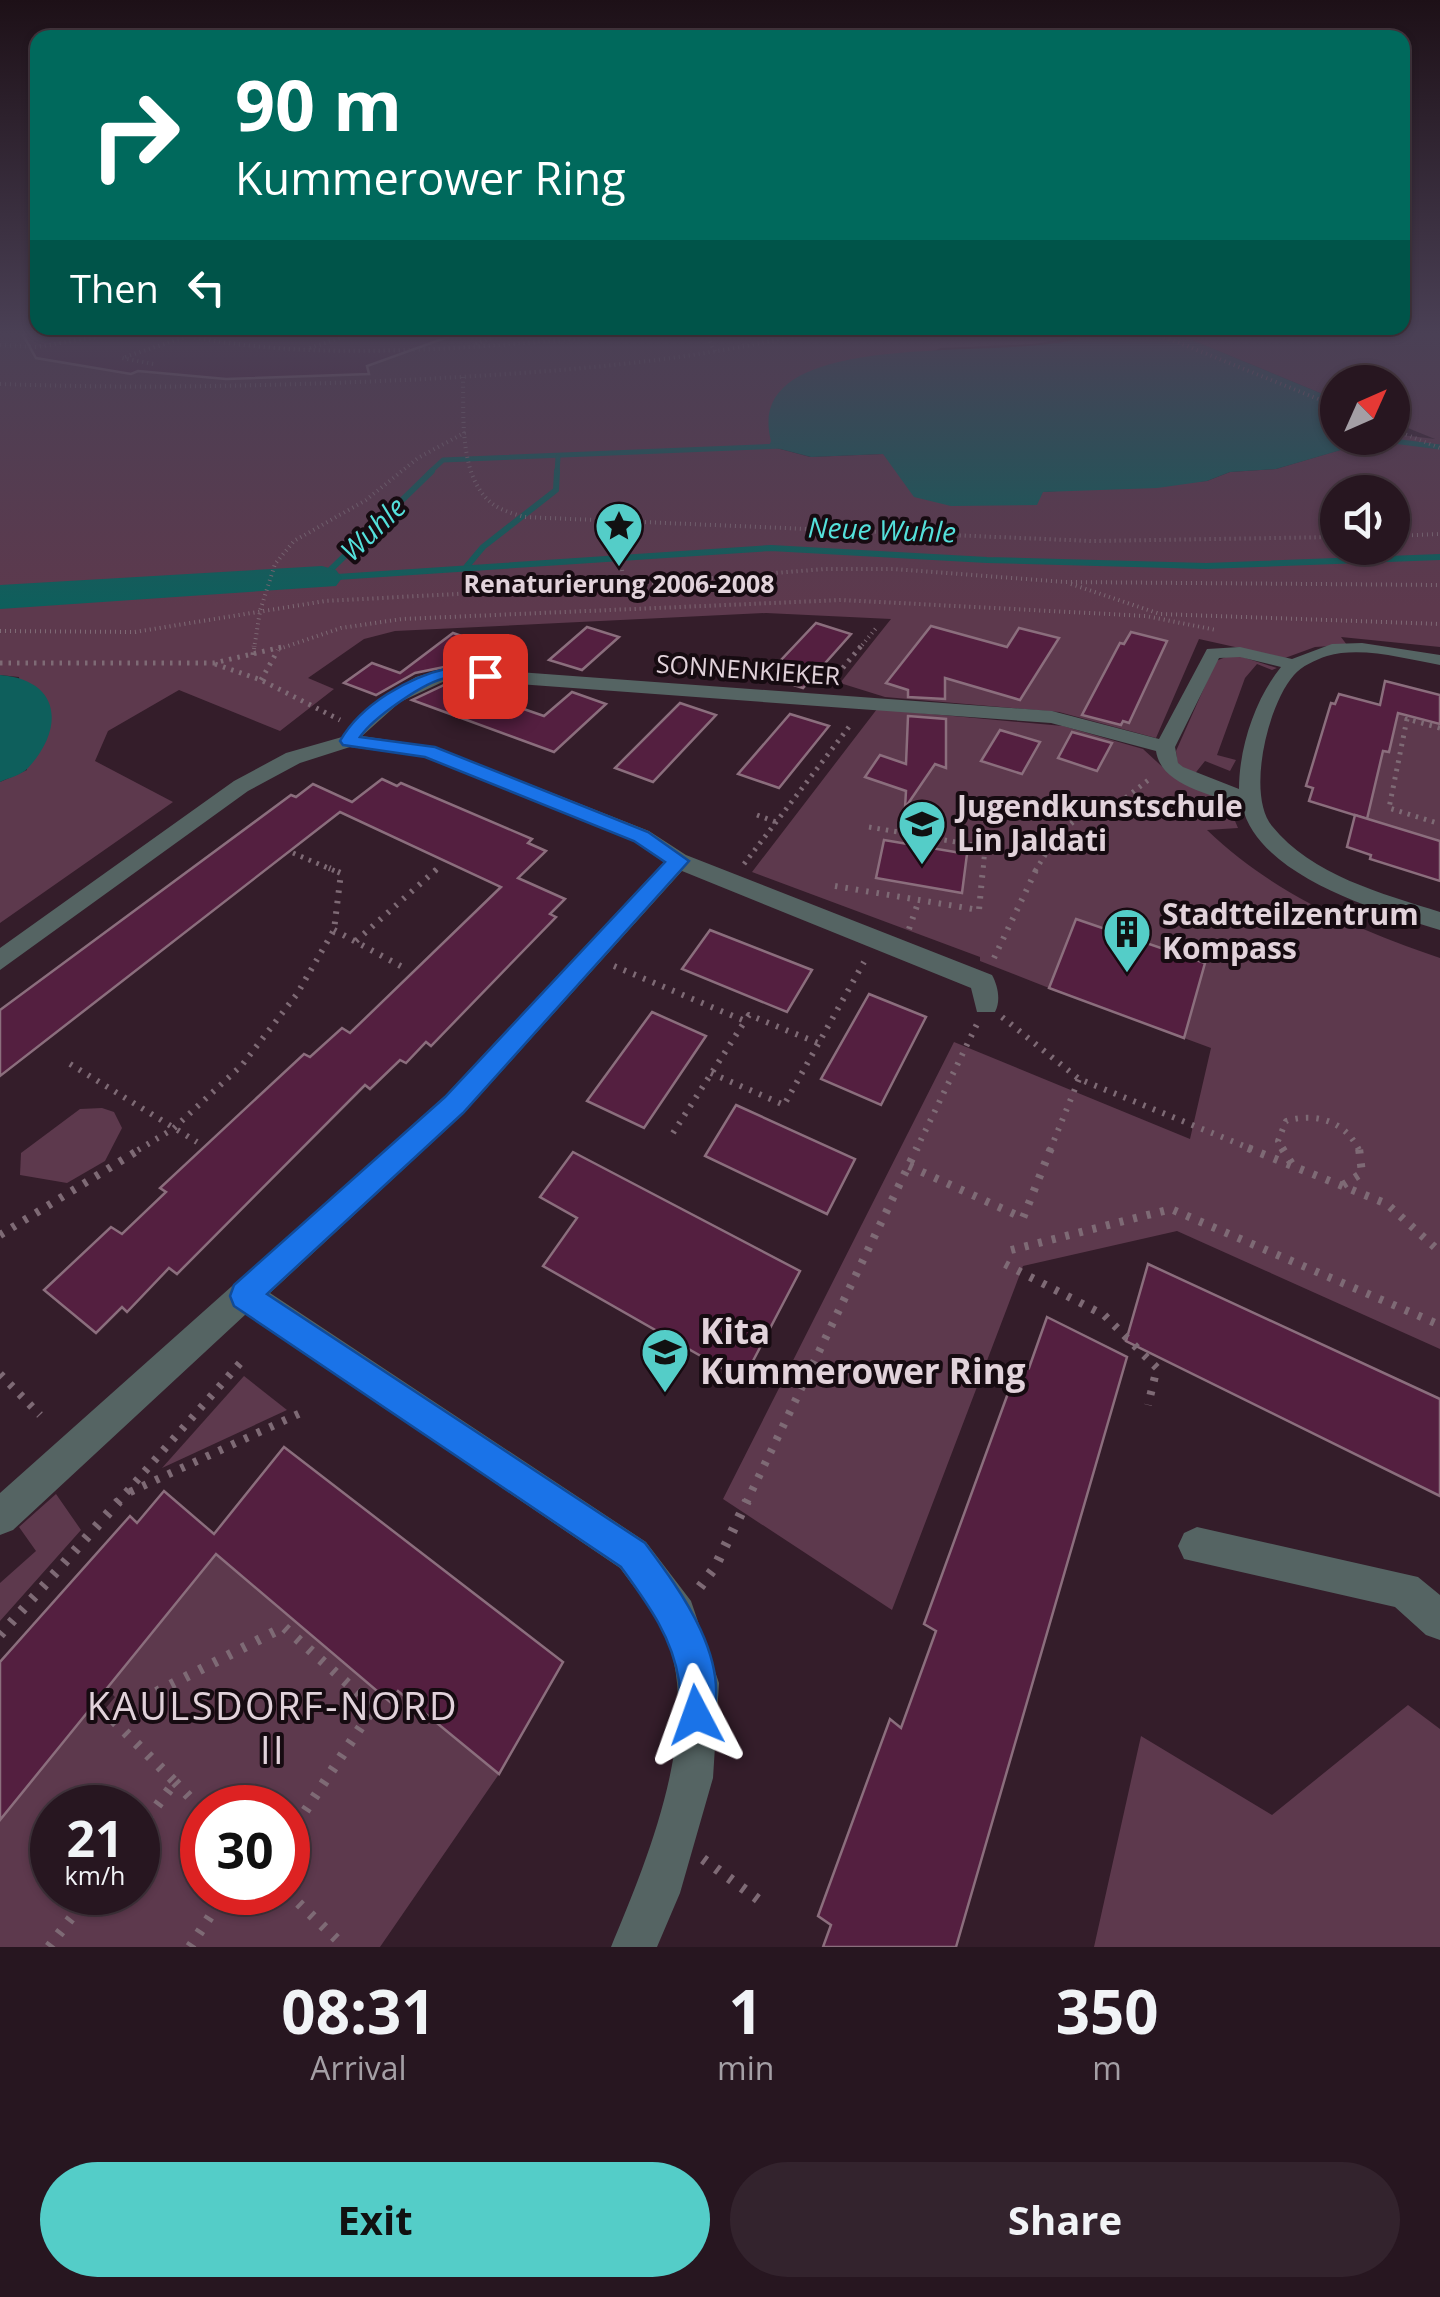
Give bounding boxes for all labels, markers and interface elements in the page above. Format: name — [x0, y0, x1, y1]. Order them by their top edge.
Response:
text: 90 m — [235, 56, 402, 152]
icon: right — [70, 70, 200, 200]
text: Kummerower Ring — [235, 147, 626, 208]
icon: left — [179, 260, 234, 315]
text: Then — [70, 262, 159, 314]
north arrow — [1320, 365, 1410, 455]
map controls — [1320, 365, 1410, 565]
button: sound — [1320, 475, 1410, 565]
water label: Wuhle — [331, 488, 413, 569]
place icon: Renaturierung 2006-2008 — [593, 500, 645, 568]
water label: Neue Wuhle — [807, 507, 957, 551]
place label: Renaturierung 2006-2008 — [463, 566, 775, 600]
pin — [443, 634, 528, 719]
street label: SONNENKIEKER — [655, 646, 842, 692]
icon: arrive — [458, 649, 513, 704]
place label: Jugendkunstschule Lin Jaldati — [954, 785, 1243, 860]
school or university icon: Jugendkunstschule Lin Jaldati — [896, 798, 948, 866]
place label: Stadtteilzentrum Kompass — [1162, 893, 1419, 968]
building icon: Stadtteilzentrum Kompass — [1101, 906, 1153, 974]
place label: Kita Kummerower Ring — [700, 1307, 1026, 1394]
school or university icon: Kita Kummerower Ring — [639, 1326, 691, 1394]
position arrow — [644, 1663, 748, 1767]
district label: KAULSDORF-NORD II — [87, 1679, 459, 1775]
speed limit sign: 30 — [180, 1785, 310, 1915]
text: 21 — [66, 1804, 124, 1872]
text: km/h — [65, 1858, 125, 1892]
text: 08:31 — [281, 1970, 436, 2052]
text: 1 — [729, 1970, 763, 2052]
text: 350 — [1056, 1970, 1159, 2052]
text: Arrival — [310, 2046, 407, 2089]
text: min — [717, 2046, 774, 2089]
text: m — [1092, 2046, 1122, 2089]
button: Exit — [40, 2162, 710, 2277]
button: Share — [730, 2162, 1400, 2277]

